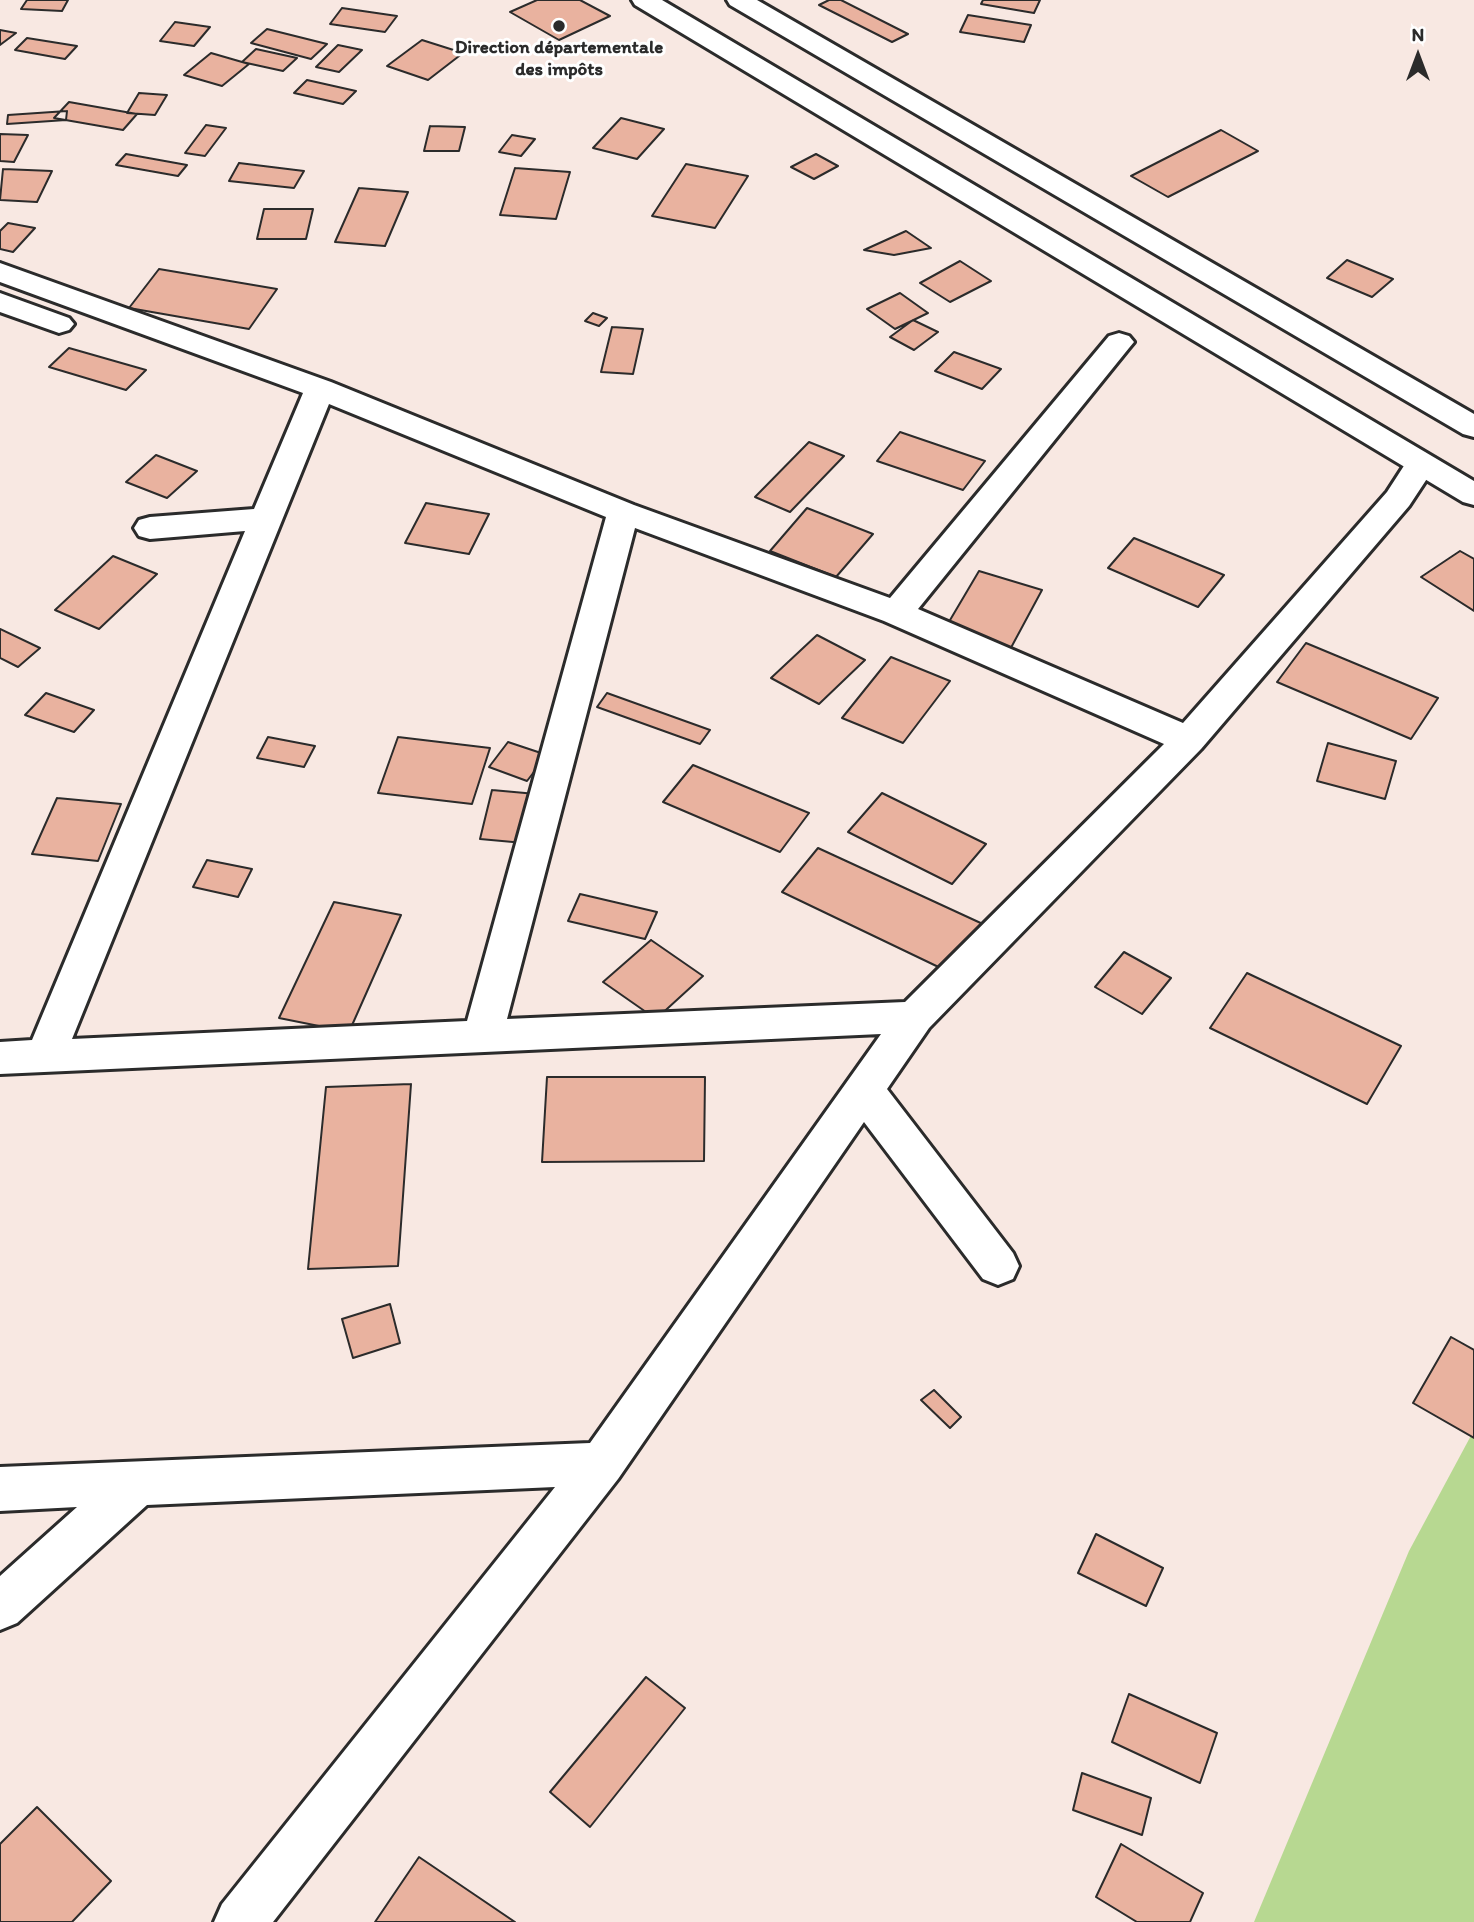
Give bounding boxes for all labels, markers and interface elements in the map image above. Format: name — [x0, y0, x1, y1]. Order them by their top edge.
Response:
marker: Direction départementale des impôts — [551, 18, 567, 34]
north arrow — [1383, 21, 1453, 91]
text: N — [1412, 23, 1424, 46]
place label: Direction départementale des impôts — [455, 37, 663, 81]

